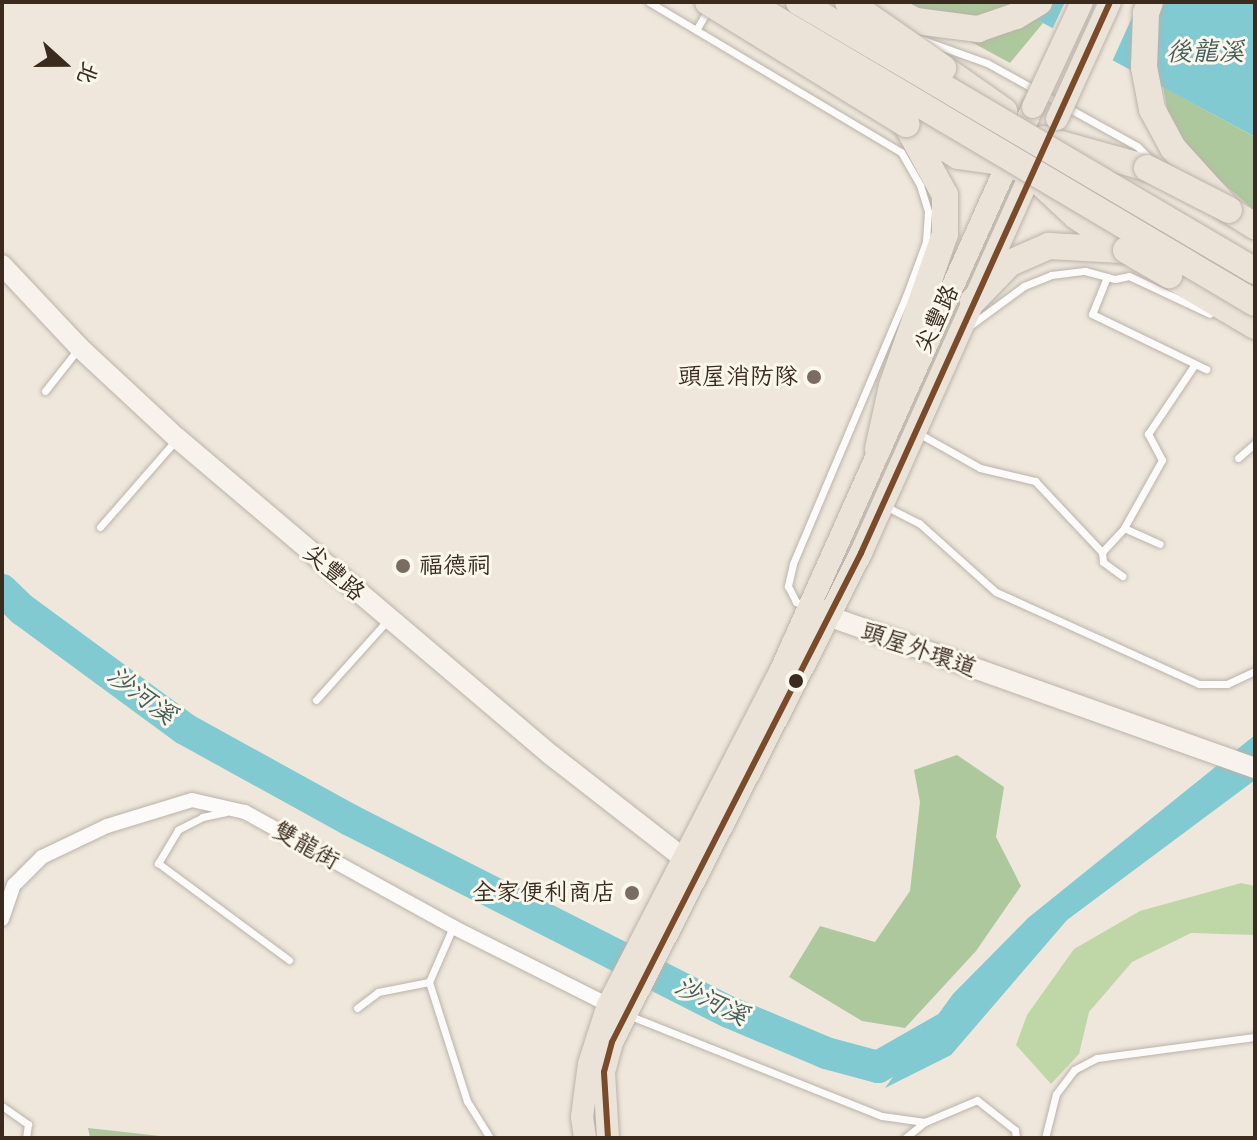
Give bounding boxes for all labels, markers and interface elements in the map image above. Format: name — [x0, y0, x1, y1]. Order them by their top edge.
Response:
north arrow — [24, 24, 104, 104]
water label: 後龍溪 — [1166, 37, 1244, 69]
text: 北 — [70, 58, 103, 88]
street label: 尖豐路 — [909, 280, 965, 358]
place label: 頭屋消防隊 — [678, 363, 798, 391]
marker: 頭屋消防隊 — [805, 368, 823, 386]
street label: 尖豐路 — [297, 539, 371, 607]
place label: 福德祠 — [419, 552, 491, 580]
marker: 福德祠 — [394, 557, 412, 575]
street label: 頭屋外環道 — [858, 617, 980, 683]
water label: 沙河溪 — [100, 660, 182, 732]
unlabelled marker — [788, 673, 804, 689]
street label: 雙龍街 — [268, 816, 344, 876]
place label: 全家便利商店 — [472, 879, 616, 907]
marker: 全家便利商店 — [623, 884, 641, 902]
water label: 沙河溪 — [669, 971, 753, 1033]

